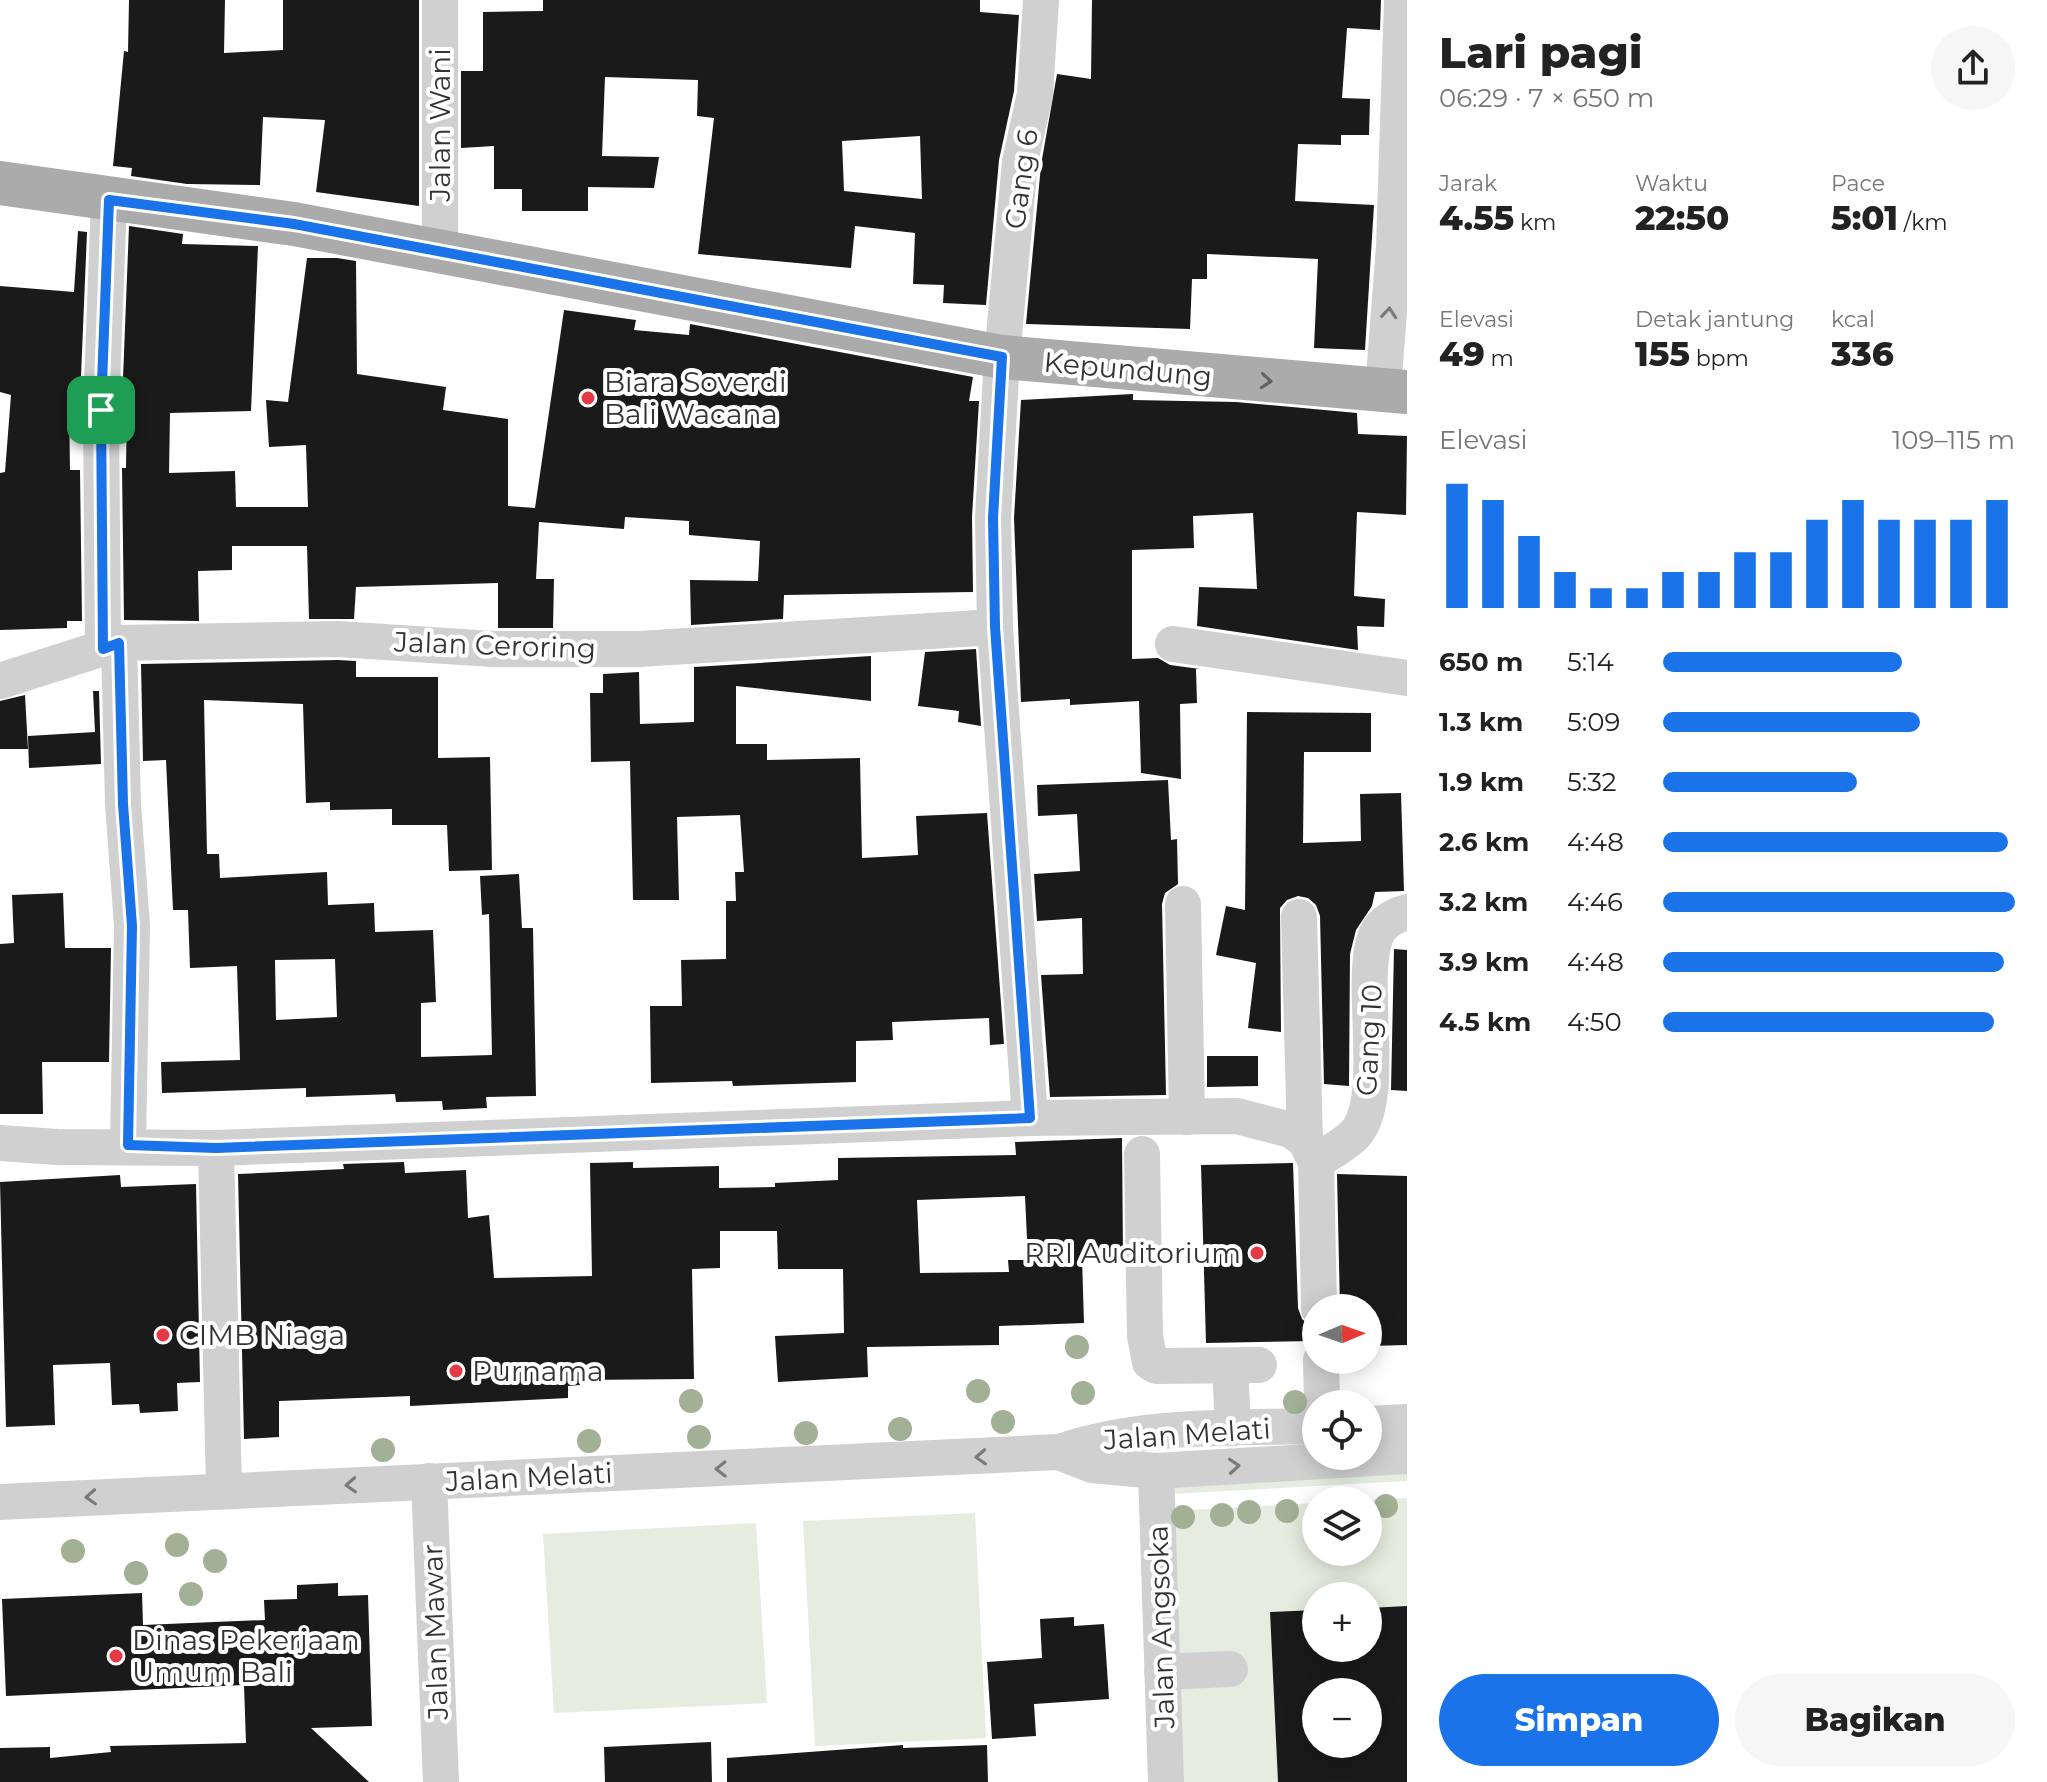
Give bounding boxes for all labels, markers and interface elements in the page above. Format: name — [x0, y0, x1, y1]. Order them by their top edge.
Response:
text: Lari pagi — [1439, 25, 1643, 79]
button: share — [1931, 26, 2015, 110]
street label: Jalan Wani — [423, 48, 457, 203]
text: 06:29 · 7 × 650 m — [1439, 82, 1654, 114]
street label: Gang 6 — [997, 127, 1045, 231]
text: Jarak — [1439, 170, 1497, 197]
text: Waktu — [1635, 170, 1708, 197]
text: Pace — [1831, 170, 1885, 197]
text: 4.55 — [1439, 197, 1514, 239]
text: 22:50 — [1635, 197, 1729, 239]
text: 5:01 — [1831, 197, 1898, 239]
text: km — [1514, 209, 1556, 236]
text: /km — [1898, 209, 1948, 236]
one-way arrow — [1380, 306, 1397, 319]
text: Elevasi — [1439, 306, 1514, 333]
text: Detak jantung — [1635, 306, 1794, 333]
text: kcal — [1831, 306, 1875, 333]
text: 49 — [1439, 333, 1485, 375]
text: 155 — [1635, 333, 1690, 375]
text: 336 — [1831, 333, 1894, 375]
street label: Kepundung — [1042, 345, 1214, 393]
text: m — [1485, 345, 1514, 372]
text: bpm — [1690, 345, 1749, 372]
place label: Biara Soverdi Bali Wacana — [604, 365, 787, 431]
one-way arrow — [1260, 372, 1273, 389]
pin — [67, 376, 135, 444]
icon: arrive — [79, 388, 123, 432]
marker: Biara Soverdi Bali Wacana — [579, 389, 597, 407]
text: Elevasi — [1439, 424, 1527, 456]
text: 109–115 m — [1892, 424, 2015, 456]
street label: Jalan Ceroring — [392, 624, 597, 666]
text: 650 m — [1439, 646, 1523, 678]
text: 5:14 — [1567, 646, 1614, 678]
text: 1.3 km — [1439, 706, 1523, 738]
text: 5:09 — [1567, 706, 1620, 738]
text: 1.9 km — [1439, 766, 1524, 798]
text: 5:32 — [1567, 766, 1617, 798]
text: 2.6 km — [1439, 826, 1529, 858]
text: 4:48 — [1567, 826, 1624, 858]
text: 3.2 km — [1439, 886, 1528, 918]
text: 4:46 — [1567, 886, 1623, 918]
text: 3.9 km — [1439, 946, 1529, 978]
text: 4:48 — [1567, 946, 1624, 978]
street label: Gang 10 — [1349, 983, 1389, 1097]
text: 4.5 km — [1439, 1006, 1531, 1038]
text: 4:50 — [1567, 1006, 1622, 1038]
place label: RRI Auditorium — [1024, 1236, 1241, 1270]
marker: RRI Auditorium — [1248, 1244, 1266, 1262]
north arrow — [1302, 1294, 1382, 1374]
map controls — [1302, 1294, 1382, 1758]
place label: CIMB Niaga — [179, 1318, 345, 1352]
marker: CIMB Niaga — [154, 1326, 172, 1344]
place label: Purnama — [472, 1354, 604, 1388]
marker: Purnama — [447, 1362, 465, 1380]
button: locate — [1302, 1390, 1382, 1470]
street label: Jalan Melati — [1101, 1411, 1272, 1457]
one-way arrow — [974, 1448, 987, 1465]
street label: Jalan Melati — [443, 1456, 614, 1498]
one-way arrow — [1228, 1458, 1241, 1475]
one-way arrow — [714, 1460, 727, 1478]
one-way arrow — [344, 1476, 357, 1493]
button: layers — [1302, 1486, 1382, 1566]
one-way arrow — [84, 1489, 97, 1506]
street label: Jalan Angsoka — [1140, 1525, 1182, 1730]
street label: Jalan Mawar — [415, 1544, 455, 1721]
button: + — [1302, 1582, 1382, 1662]
place label: Dinas Pekerjaan Umum Bali — [132, 1623, 360, 1689]
marker: Dinas Pekerjaan Umum Bali — [107, 1647, 125, 1665]
button: Simpan — [1439, 1674, 1719, 1766]
button: Bagikan — [1735, 1674, 2015, 1766]
button: − — [1302, 1678, 1382, 1758]

